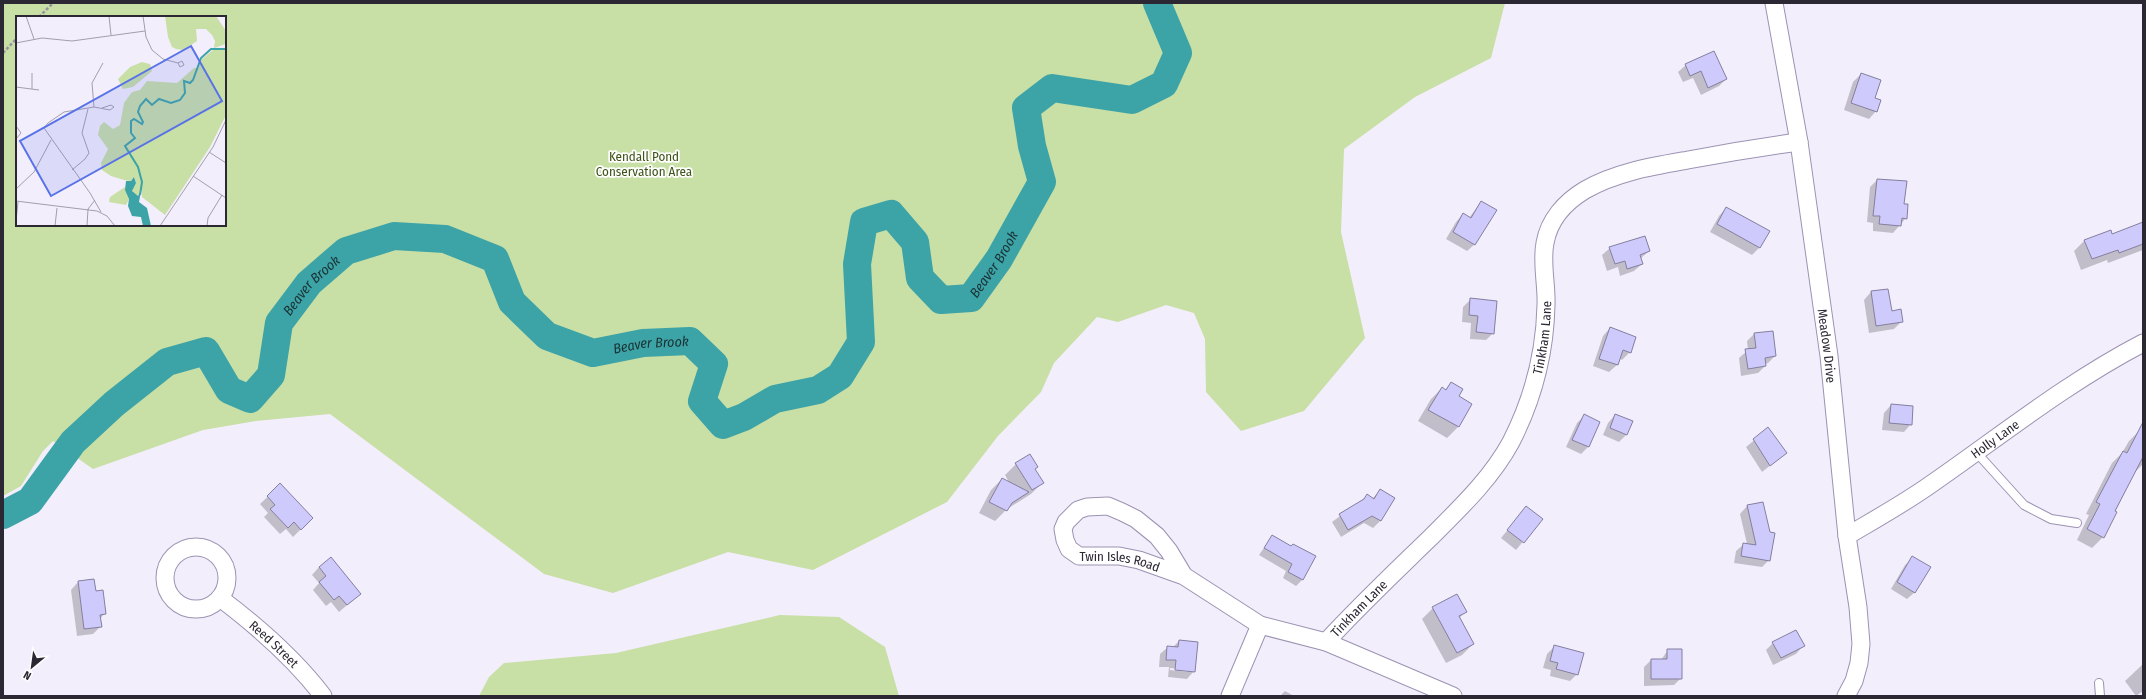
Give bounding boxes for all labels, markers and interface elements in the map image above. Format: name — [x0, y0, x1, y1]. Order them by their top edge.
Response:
inset map — [16, 16, 226, 226]
park label: Kendall Pond Conservation Area — [596, 149, 692, 179]
water label: Beaver Brook — [966, 228, 1021, 301]
water label: Beaver Brook — [279, 252, 343, 319]
street label: Tinkham Lane — [1529, 301, 1554, 376]
street label: Meadow Drive — [1815, 308, 1839, 384]
water label: Beaver Brook — [612, 333, 689, 357]
street label: Holly Lane — [1968, 416, 2022, 461]
street label: Twin Isles Road — [1080, 549, 1162, 574]
street label: Tinkham Lane — [1327, 577, 1390, 640]
street label: Reed Street — [247, 617, 303, 671]
north arrow — [12, 647, 52, 687]
text: N — [21, 668, 33, 683]

